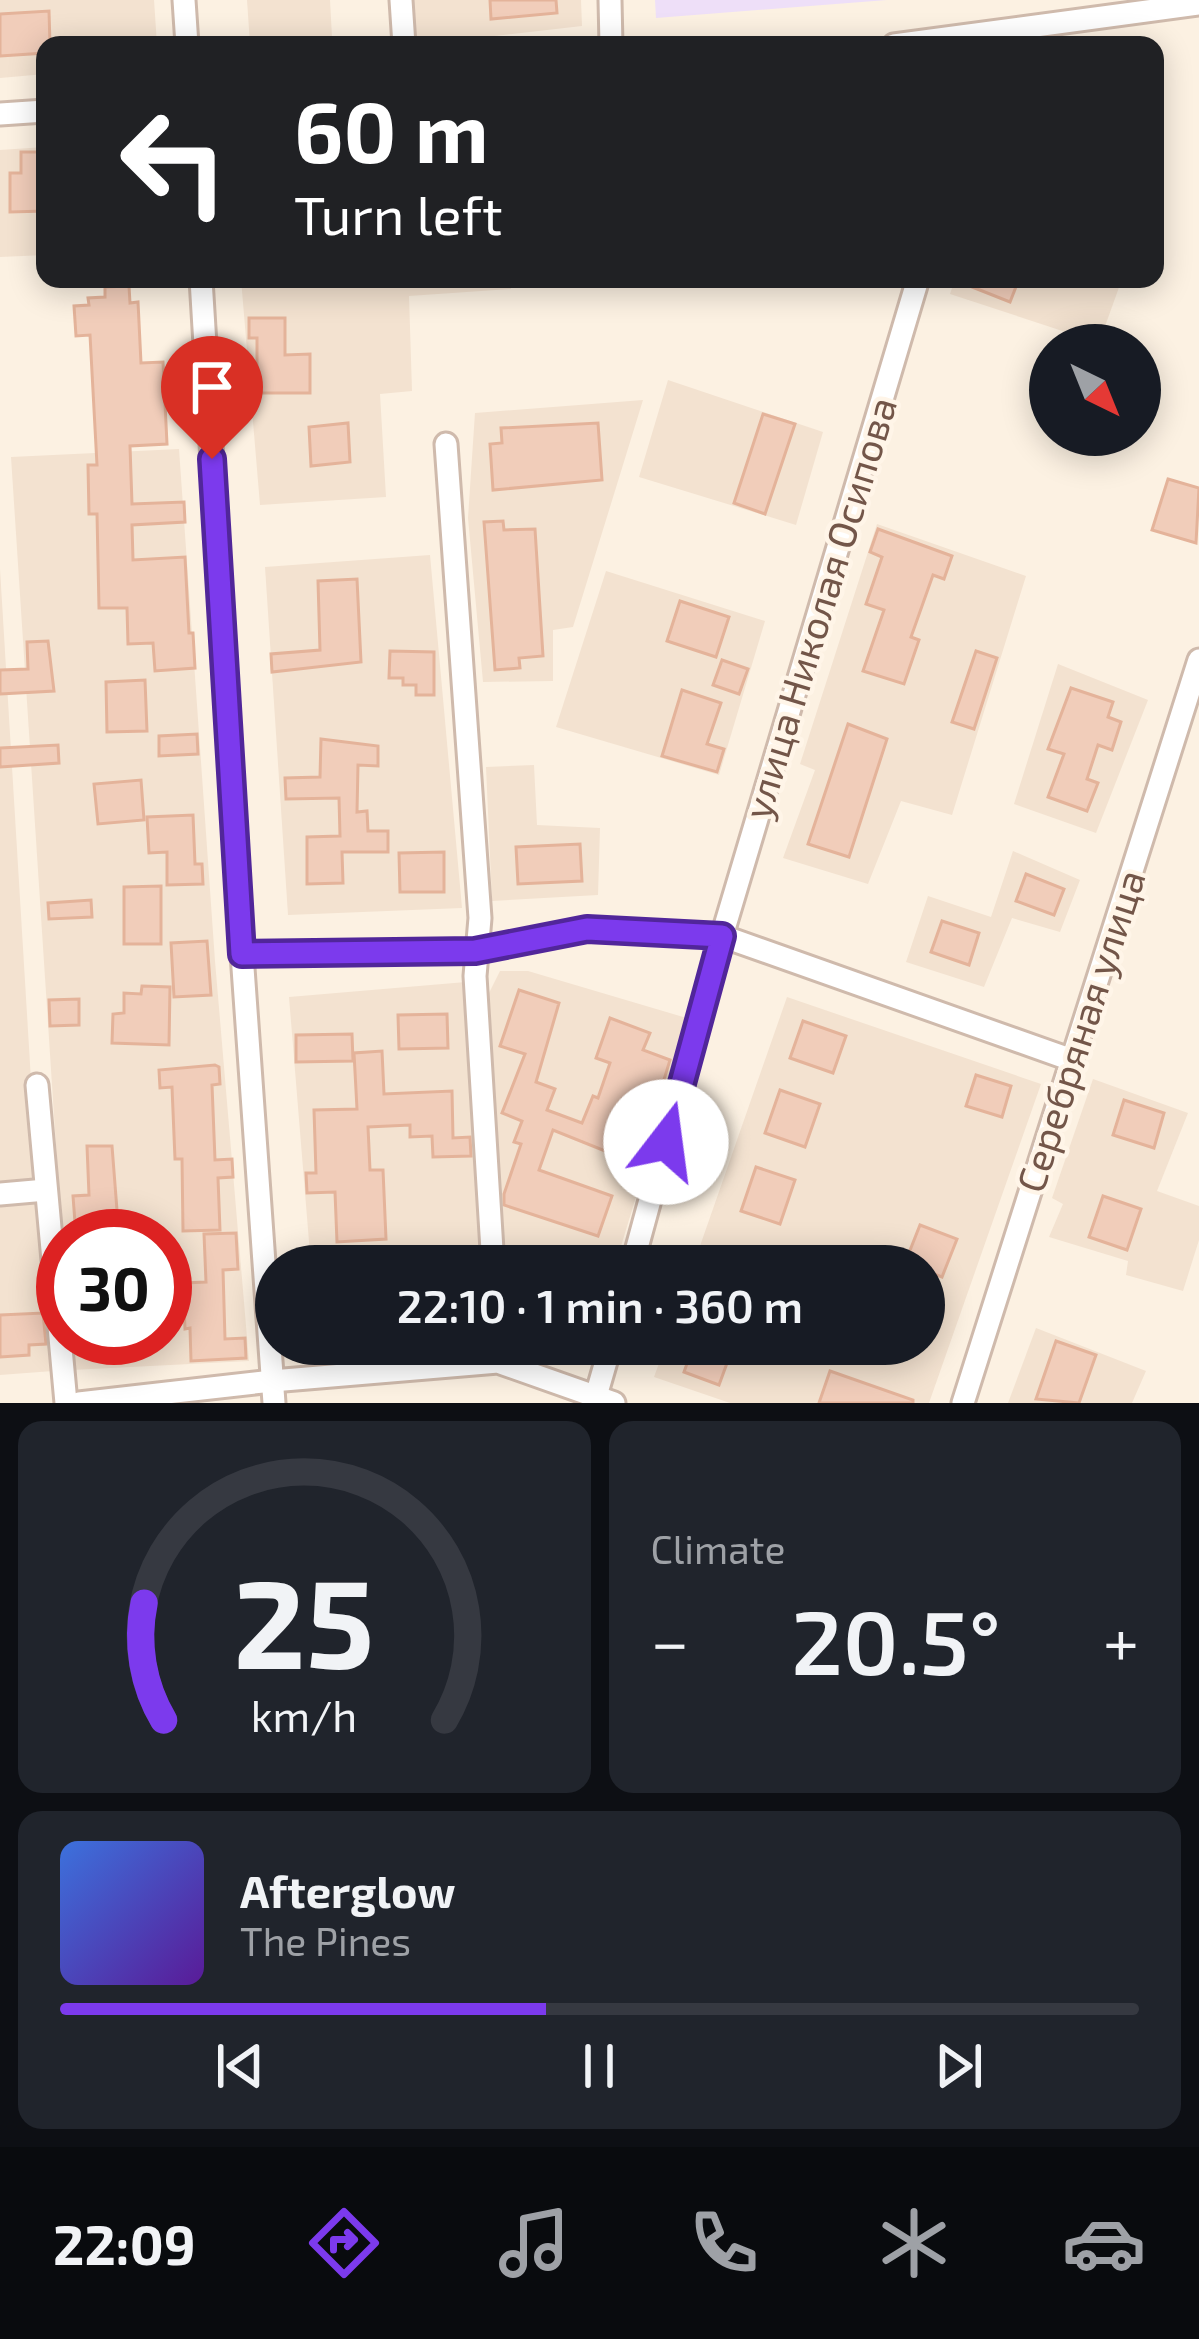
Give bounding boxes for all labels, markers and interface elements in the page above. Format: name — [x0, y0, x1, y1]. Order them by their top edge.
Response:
text: 60 m — [294, 79, 489, 180]
icon: left — [96, 84, 252, 240]
text: Turn left — [294, 181, 503, 246]
north arrow — [1029, 324, 1161, 456]
map controls — [1029, 324, 1161, 456]
pin — [161, 336, 263, 459]
icon: arrive — [179, 354, 245, 420]
street label: улица Николая Осипова — [732, 391, 906, 824]
street label: Серебряная улица — [1005, 863, 1155, 1198]
position arrow — [603, 1079, 729, 1205]
speed limit sign: 30 — [36, 1209, 192, 1365]
text: 22:10 · 1 min · 360 m — [397, 1278, 803, 1332]
text: Climate — [651, 1525, 785, 1572]
text: 25 — [234, 1544, 375, 1694]
text: 20.5° — [791, 1585, 1001, 1693]
text: − — [651, 1600, 689, 1679]
text: + — [1103, 1600, 1139, 1679]
text: km/h — [251, 1689, 357, 1741]
text: Afterglow — [240, 1863, 456, 1917]
text: The Pines — [240, 1917, 411, 1964]
icon: previous — [207, 2033, 273, 2099]
icon: pause — [566, 2033, 632, 2099]
icon: next — [926, 2033, 992, 2099]
icon: directions — [302, 2201, 386, 2285]
icon: music — [492, 2201, 576, 2285]
icon: phone — [682, 2201, 766, 2285]
icon: climate — [872, 2201, 956, 2285]
icon: car — [1062, 2201, 1146, 2285]
text: 22:09 — [53, 2211, 196, 2276]

